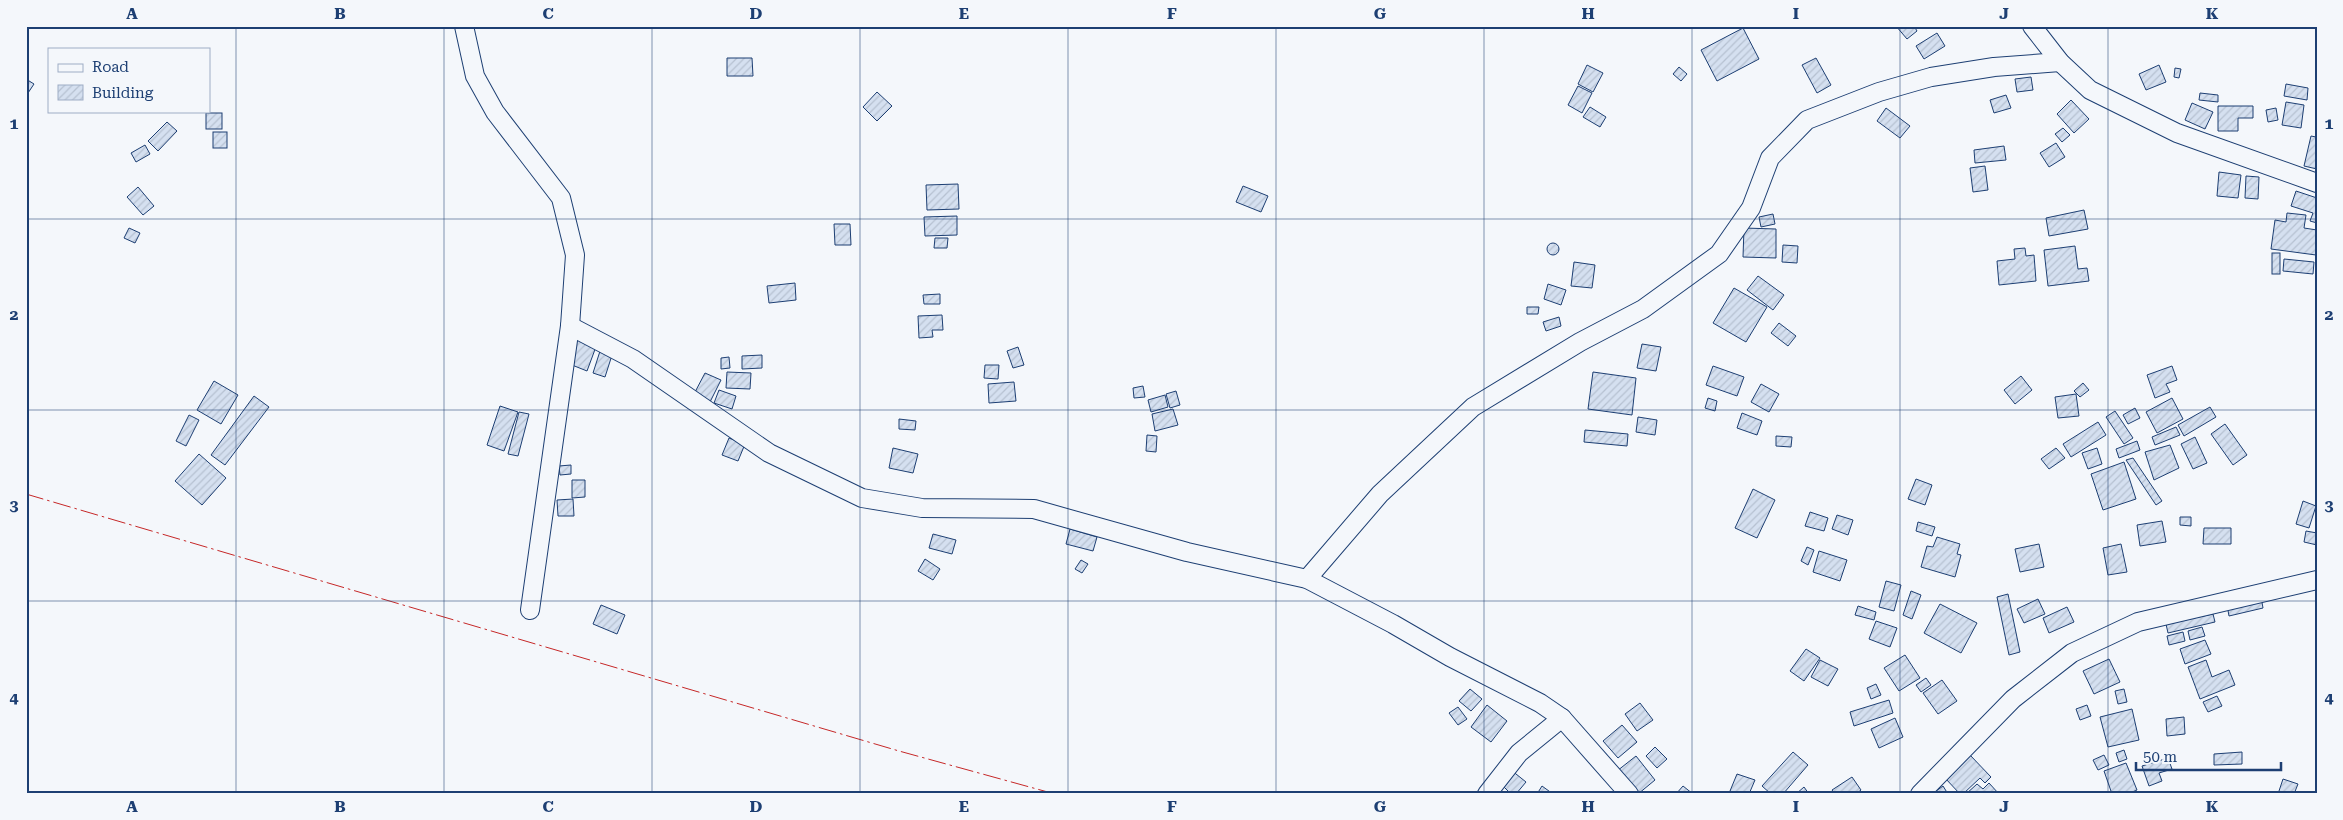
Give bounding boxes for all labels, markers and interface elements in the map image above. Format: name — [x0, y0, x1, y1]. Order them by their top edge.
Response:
text: A — [126, 4, 138, 23]
text: B — [334, 4, 346, 23]
text: C — [542, 4, 554, 23]
text: D — [750, 4, 763, 23]
text: E — [959, 4, 969, 23]
text: F — [1167, 4, 1177, 23]
text: G — [1374, 4, 1387, 23]
text: H — [1581, 4, 1595, 23]
text: I — [1793, 4, 1799, 23]
text: J — [1999, 4, 2009, 23]
text: K — [2206, 4, 2219, 23]
legend — [48, 48, 210, 112]
text: Road — [92, 58, 129, 76]
text: Building — [92, 84, 154, 102]
text: 1 — [10, 114, 19, 133]
text: 1 — [2325, 114, 2334, 133]
text: 2 — [10, 305, 19, 324]
text: 2 — [2325, 305, 2334, 324]
text: 3 — [10, 496, 19, 515]
text: 3 — [2325, 496, 2334, 515]
text: 4 — [10, 688, 19, 707]
text: 4 — [2325, 688, 2334, 707]
scale bar — [2136, 740, 2280, 772]
text: 50 m — [2143, 748, 2178, 766]
text: A — [126, 797, 138, 816]
text: B — [334, 797, 346, 816]
text: C — [542, 797, 554, 816]
text: D — [750, 797, 763, 816]
text: E — [959, 797, 969, 816]
text: F — [1167, 797, 1177, 816]
text: G — [1374, 797, 1387, 816]
text: H — [1581, 797, 1595, 816]
text: I — [1793, 797, 1799, 816]
text: J — [1999, 797, 2009, 816]
text: K — [2206, 797, 2219, 816]

